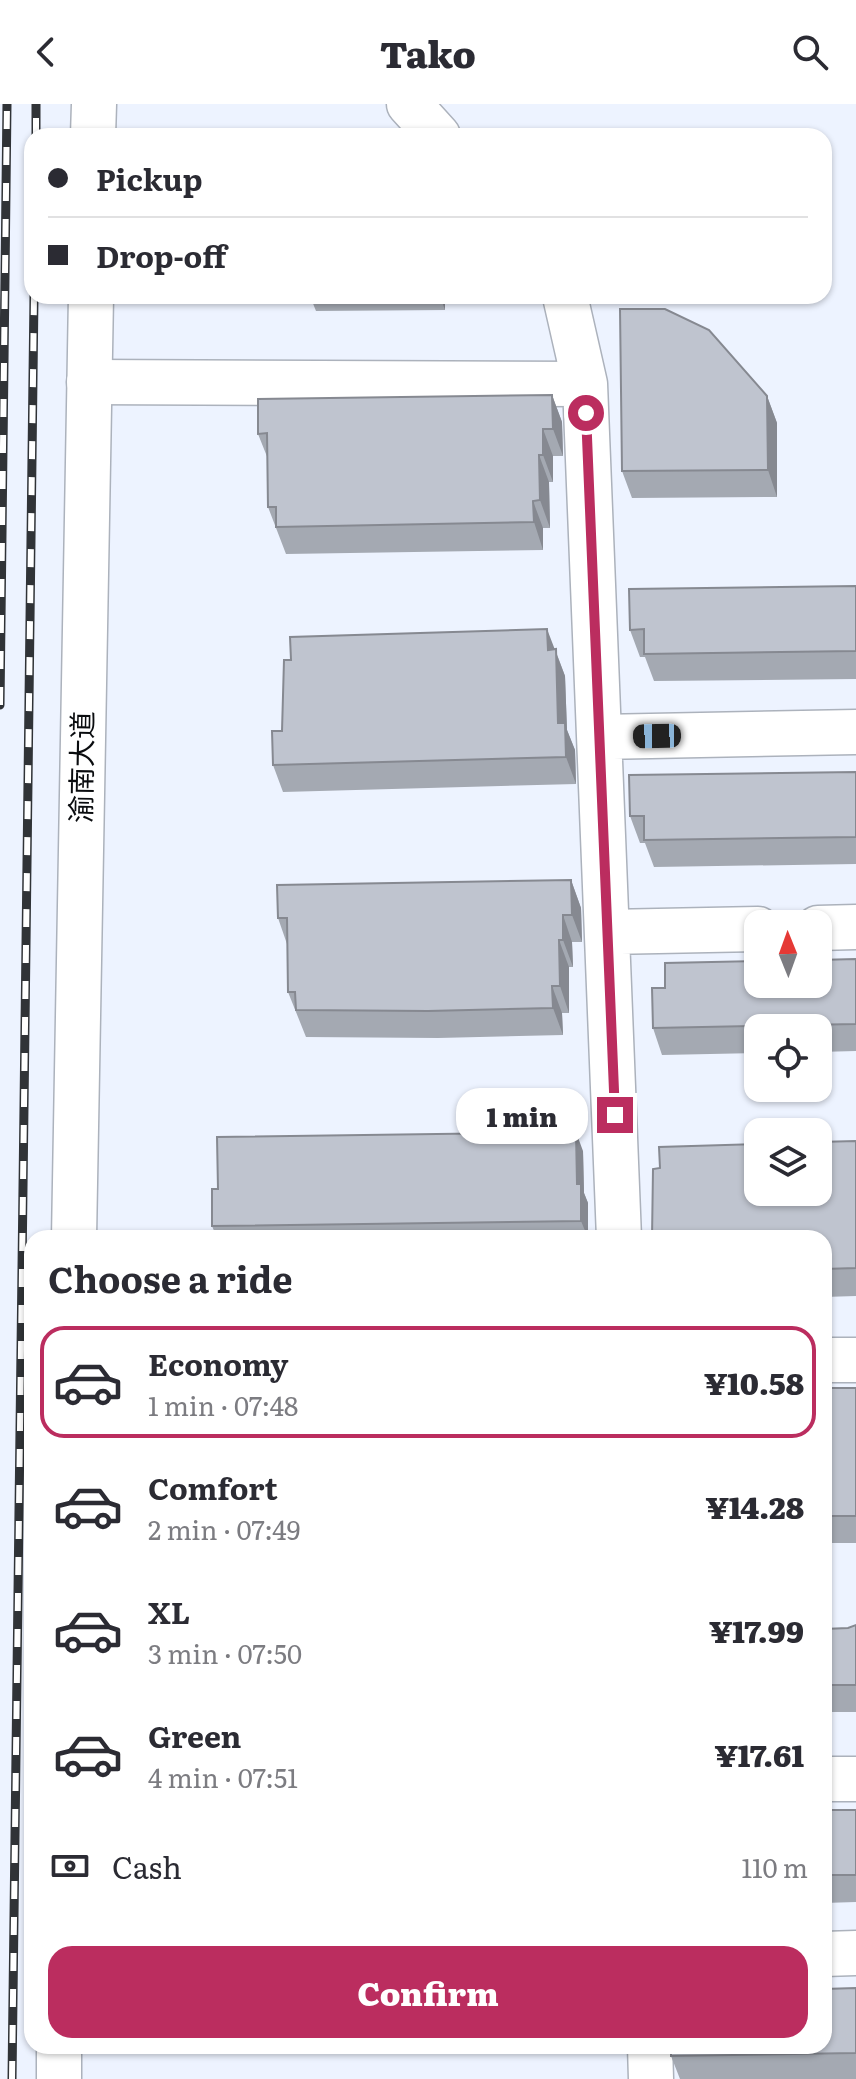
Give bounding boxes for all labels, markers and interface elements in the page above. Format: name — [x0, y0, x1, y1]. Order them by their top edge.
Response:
text: Tako — [380, 26, 476, 79]
icon: back — [24, 30, 68, 74]
icon: search — [788, 30, 832, 74]
text: Pickup — [96, 156, 203, 200]
text: Drop-off — [96, 233, 226, 277]
route start — [568, 395, 604, 431]
street label: 渝南大道 — [58, 711, 102, 823]
car — [633, 724, 681, 748]
north arrow — [744, 910, 832, 998]
map controls — [744, 910, 832, 1206]
button: locate — [744, 1014, 832, 1102]
callout: 1 min — [455, 1087, 587, 1143]
text: 1 min — [487, 1096, 557, 1135]
route end — [597, 1097, 633, 1133]
button: layers — [744, 1118, 832, 1206]
text: Choose a ride — [48, 1251, 293, 1304]
text: Economy — [148, 1341, 288, 1385]
icon: car — [52, 1346, 124, 1418]
text: ¥10.58 — [704, 1360, 804, 1404]
text: 1 min · 07:48 — [148, 1385, 298, 1424]
text: Comfort — [148, 1465, 278, 1509]
icon: car — [52, 1470, 124, 1542]
text: ¥14.28 — [706, 1484, 804, 1528]
text: 2 min · 07:49 — [148, 1509, 300, 1548]
text: XL — [148, 1589, 190, 1633]
icon: car — [52, 1594, 124, 1666]
text: ¥17.99 — [709, 1608, 804, 1652]
text: 3 min · 07:50 — [148, 1633, 302, 1672]
text: Green — [148, 1713, 241, 1757]
icon: car — [52, 1718, 124, 1790]
text: ¥17.61 — [715, 1732, 804, 1776]
text: 4 min · 07:51 — [148, 1757, 298, 1796]
icon: cash — [48, 1844, 92, 1888]
text: Cash — [112, 1844, 182, 1888]
text: 110 m — [741, 1847, 808, 1886]
button: Confirm — [48, 1946, 808, 2038]

